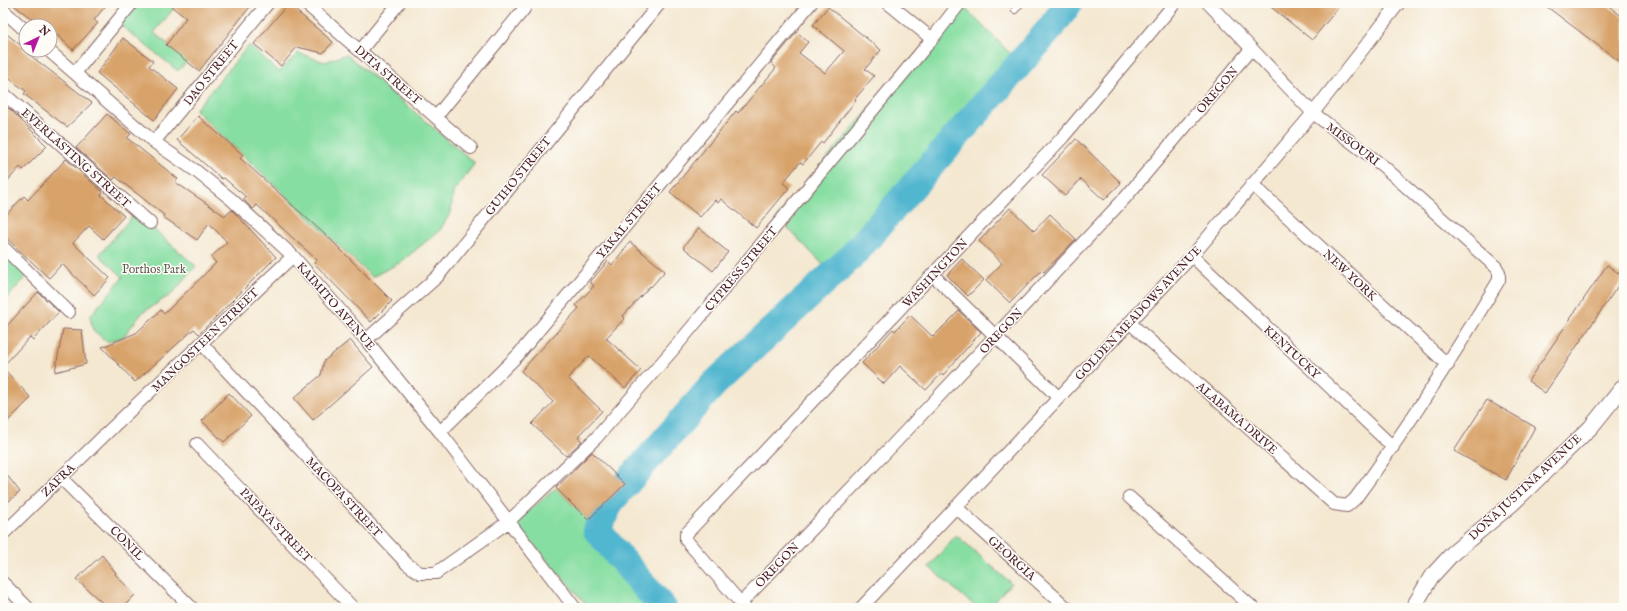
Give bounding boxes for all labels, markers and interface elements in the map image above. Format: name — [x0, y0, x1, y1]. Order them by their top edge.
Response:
north arrow — [18, 18, 58, 58]
text: N — [35, 22, 53, 40]
street label: DAO STREET — [181, 38, 242, 109]
street label: DITA STREET — [351, 42, 424, 108]
street label: OREGON — [1193, 63, 1242, 117]
street label: EVERLASTING STREET — [18, 105, 134, 212]
street label: MISSOURI — [1323, 119, 1382, 169]
street label: GUIHO STREET — [482, 134, 555, 219]
street label: YAKAL STREET — [594, 181, 665, 262]
street label: CYPRESS STREET — [702, 224, 781, 315]
street label: WASHINGTON — [899, 235, 972, 311]
street label: GOLDEN MEADOWS AVENUE — [1072, 243, 1205, 384]
street label: NEW YORK — [1320, 247, 1380, 304]
street label: KAIMITO AVENUE — [293, 259, 378, 354]
park label: Porthos Park — [122, 262, 187, 277]
street label: MANGOSTEEN STREET — [149, 285, 262, 395]
street label: OREGON — [976, 305, 1027, 357]
street label: KENTUCKY — [1260, 322, 1324, 383]
street label: ALABAMA DRIVE — [1192, 378, 1280, 458]
street label: DOÑA JUSTINA AVENUE — [1465, 430, 1586, 544]
street label: MACOPA STREET — [303, 454, 385, 541]
street label: ZAFRA — [38, 460, 79, 500]
street label: PAPAYA STREET — [236, 485, 315, 566]
street label: CONIL — [106, 523, 147, 564]
street label: GEORGIA — [985, 533, 1039, 584]
street label: OREGON — [752, 539, 803, 591]

